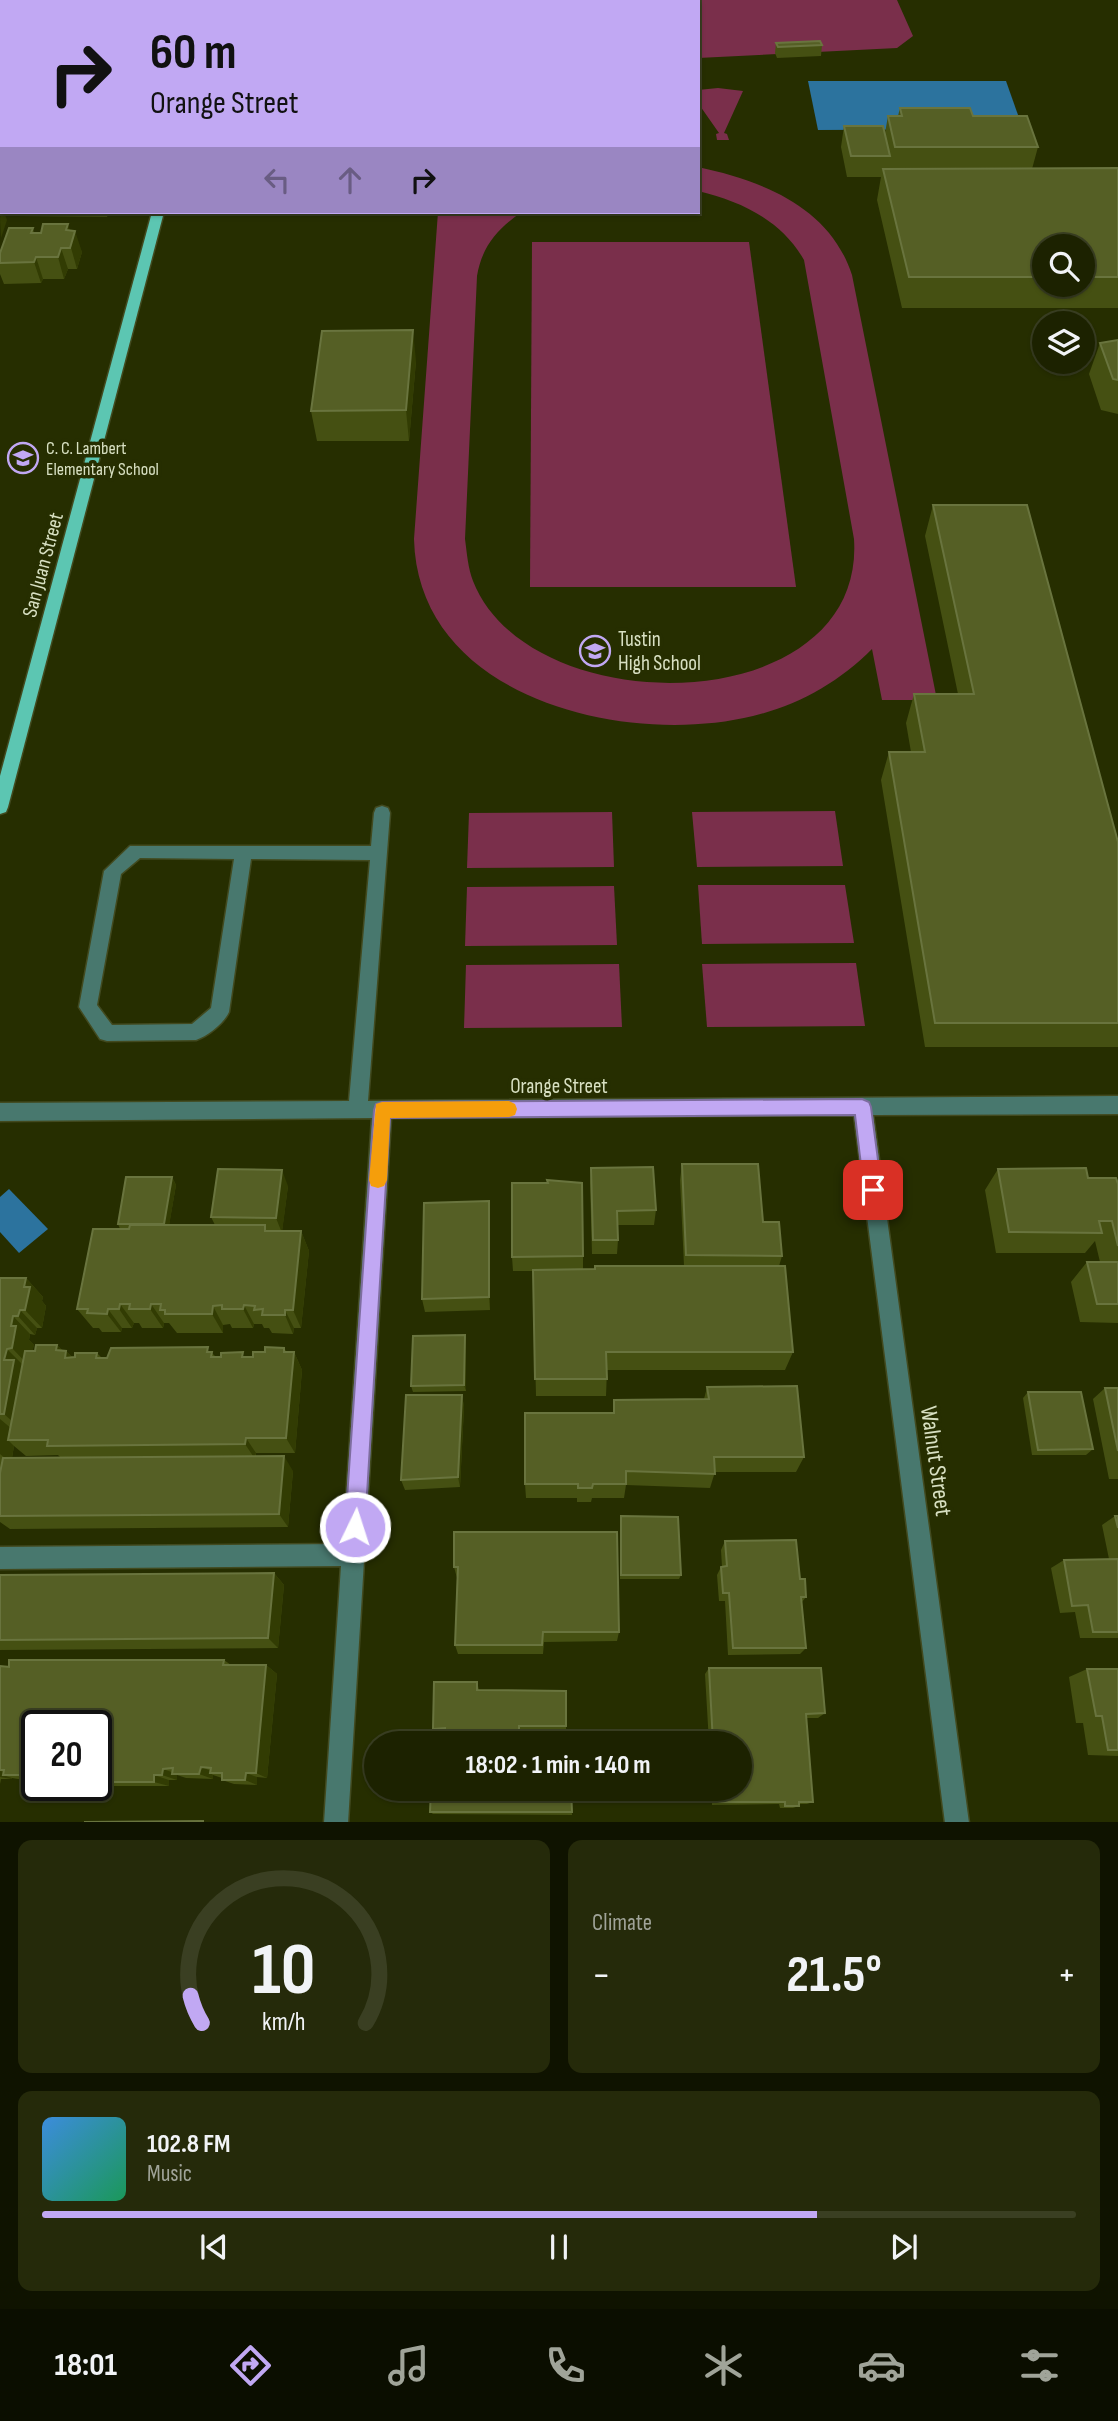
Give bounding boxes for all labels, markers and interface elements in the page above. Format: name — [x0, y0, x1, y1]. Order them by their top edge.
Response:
text: 60 m — [150, 24, 237, 83]
icon: right — [35, 28, 126, 119]
text: Orange Street — [150, 84, 299, 123]
icon: left — [258, 161, 296, 199]
icon: ahead — [331, 161, 369, 199]
icon: right — [404, 161, 442, 199]
map controls — [1032, 234, 1095, 374]
button: search — [1032, 234, 1095, 297]
button: layers — [1032, 311, 1095, 374]
place label: C. C. Lambert Elementary School — [46, 438, 159, 480]
school or university icon: C. C. Lambert Elementary School — [6, 441, 40, 475]
street label: San Juan Street — [17, 510, 69, 620]
place label: Tustin High School — [618, 627, 701, 676]
school or university icon: Tustin High School — [578, 634, 612, 668]
street label: Orange Street — [510, 1074, 608, 1099]
pin — [843, 1160, 903, 1220]
icon: arrive — [854, 1171, 892, 1209]
street label: Walnut Street — [914, 1404, 958, 1518]
position arrow — [318, 1490, 392, 1564]
speed limit sign: 20 — [21, 1710, 112, 1801]
text: 18:02 · 1 min · 140 m — [465, 1750, 651, 1781]
text: Climate — [592, 1909, 652, 1937]
text: 10 — [252, 1927, 316, 2015]
text: 21.5° — [786, 1944, 882, 2007]
text: − — [592, 1953, 611, 1998]
text: + — [1057, 1953, 1076, 1998]
text: km/h — [262, 2006, 306, 2037]
text: 102.8 FM — [147, 2129, 230, 2160]
text: Music — [147, 2160, 192, 2188]
icon: previous — [195, 2228, 233, 2266]
icon: pause — [540, 2228, 578, 2266]
icon: next — [885, 2228, 923, 2266]
icon: directions — [226, 2341, 275, 2390]
icon: music — [384, 2341, 433, 2390]
icon: phone — [541, 2341, 590, 2390]
icon: climate — [699, 2341, 748, 2390]
icon: car — [857, 2341, 906, 2390]
icon: filters — [1015, 2341, 1064, 2390]
text: 18:01 — [54, 2346, 117, 2385]

